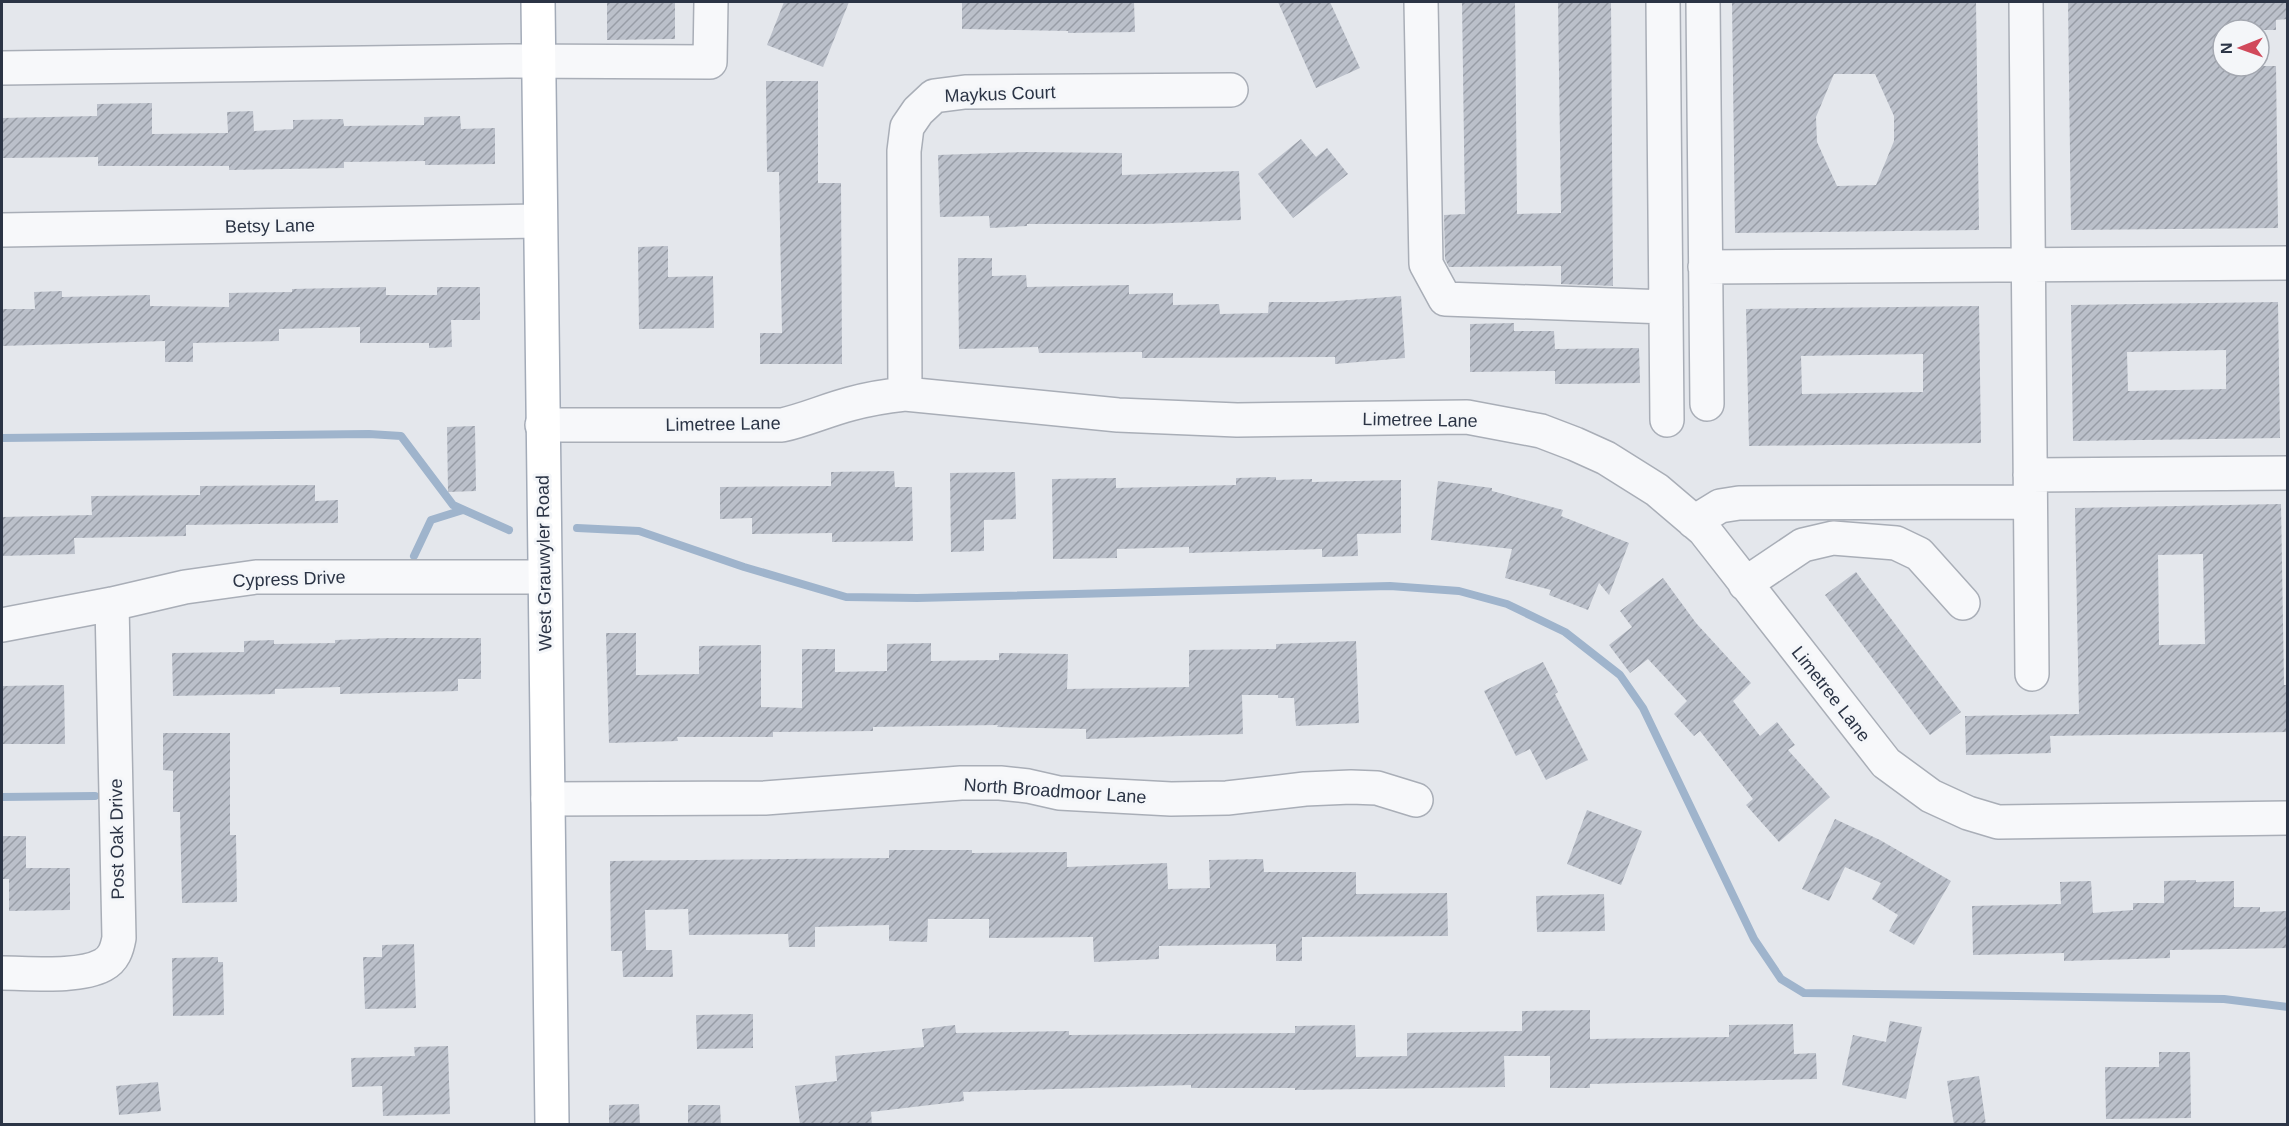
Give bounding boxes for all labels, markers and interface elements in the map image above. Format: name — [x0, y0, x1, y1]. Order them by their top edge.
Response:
north arrow — [2211, 18, 2271, 78]
text: N — [2218, 42, 2235, 54]
street label: Maykus Court — [944, 82, 1056, 106]
street label: Betsy Lane — [225, 215, 315, 237]
street label: Limetree Lane — [1362, 409, 1478, 431]
street label: Limetree Lane — [665, 413, 781, 435]
street label: West Grauwyler Road — [532, 475, 556, 651]
street label: Cypress Drive — [232, 567, 346, 591]
street label: Limetree Lane — [1788, 643, 1874, 745]
street label: North Broadmoor Lane — [963, 775, 1147, 807]
street label: Post Oak Drive — [106, 778, 128, 900]

